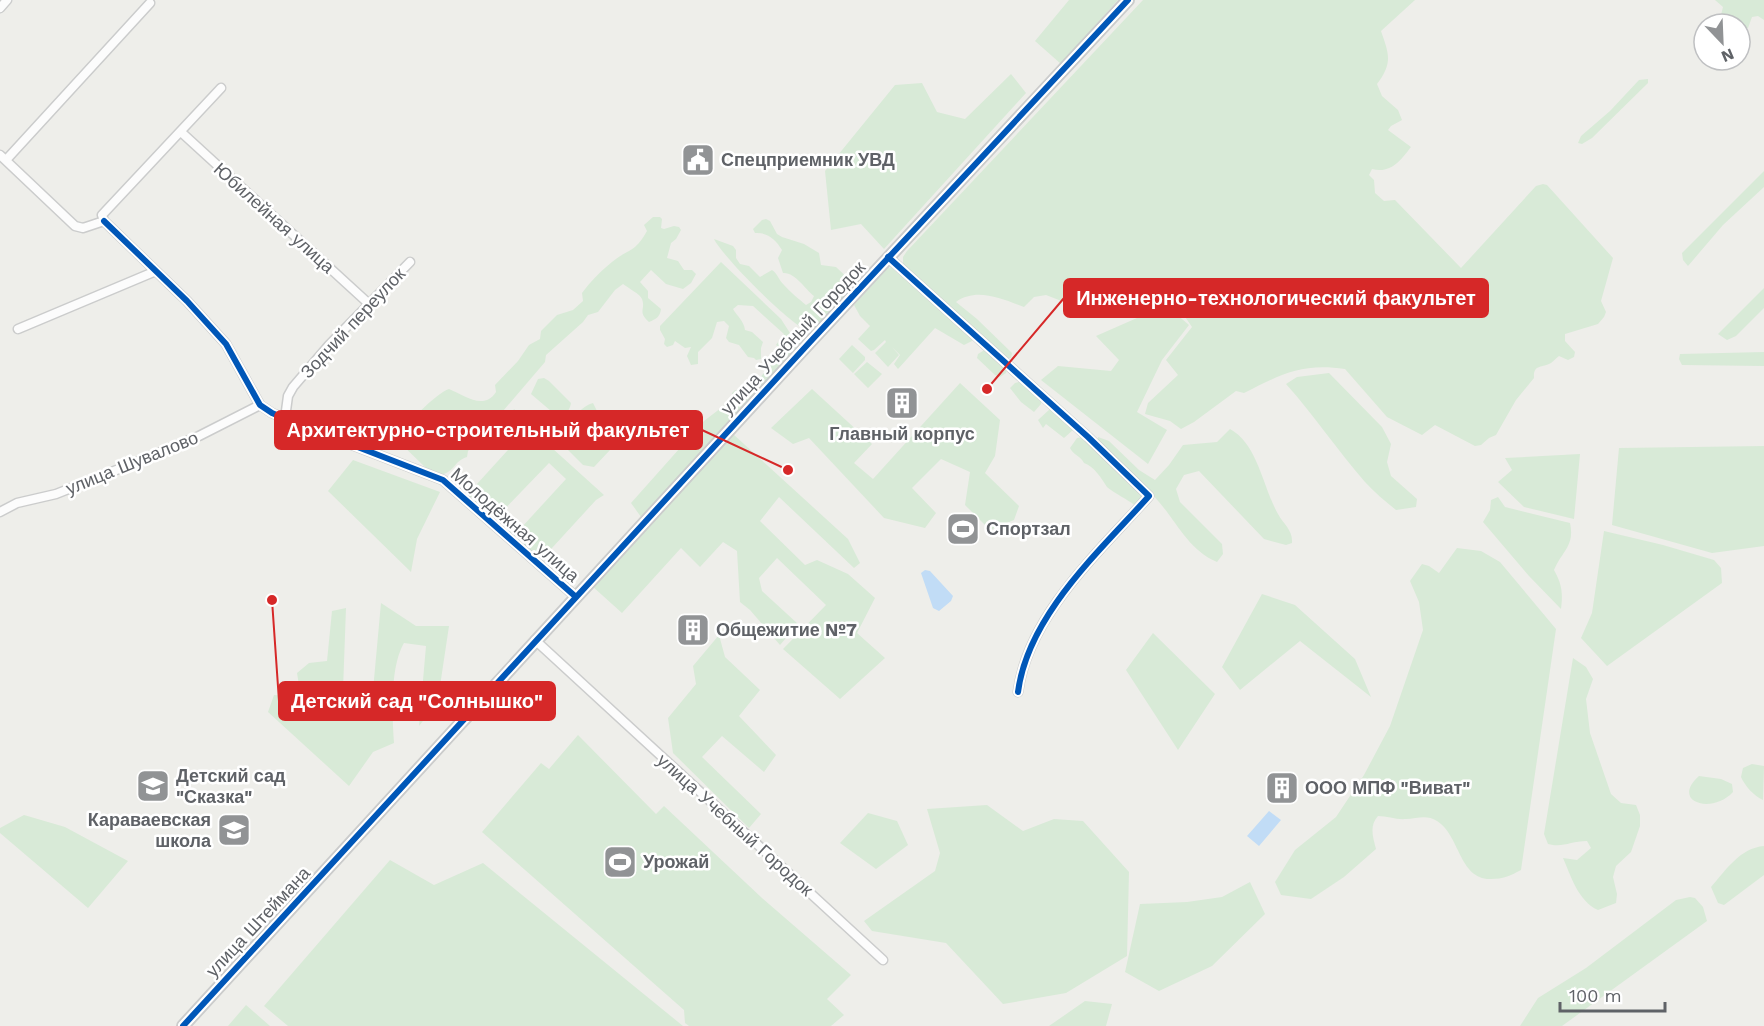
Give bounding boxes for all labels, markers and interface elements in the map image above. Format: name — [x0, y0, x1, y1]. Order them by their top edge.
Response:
north arrow — [1692, 12, 1752, 72]
text: N — [1718, 44, 1737, 66]
public building icon: Спецприемник УВД — [680, 142, 716, 178]
place label: Спецприемник УВД — [721, 149, 895, 170]
street label: Юбилейная улица — [210, 158, 339, 278]
street label: улица Учебный Городок — [716, 256, 869, 419]
street label: Зодчий переулок — [296, 263, 409, 382]
callout: Инженерно-технологический факультет — [1064, 279, 1488, 317]
text: Инженерно-технологический факультет — [1076, 286, 1476, 310]
building icon: Главный корпус — [884, 385, 920, 421]
callout: Архитектурно-строительный факультет — [275, 411, 702, 449]
text: Архитектурно-строительный факультет — [287, 418, 690, 442]
place label: Главный корпус — [829, 423, 975, 444]
street label: улица Шувалово — [63, 426, 201, 499]
street label: Молодёжная улица — [447, 463, 584, 587]
sports icon: Спортзал — [945, 511, 981, 547]
place label: Спортзал — [986, 518, 1071, 539]
building icon: Общежитие №7 — [675, 612, 711, 648]
place label: Общежитие №7 — [716, 619, 857, 640]
callout: Детский сад "Солнышко" — [279, 682, 555, 720]
text: Детский сад "Солнышко" — [291, 689, 543, 713]
street label: улица Учебный Городок — [653, 749, 818, 900]
place label: Детский сад "Сказка" — [176, 765, 286, 807]
school or university icon: Детский сад "Сказка" — [135, 768, 171, 804]
building icon: ООО МПФ "Виват" — [1264, 770, 1300, 806]
place label: ООО МПФ "Виват" — [1305, 777, 1470, 798]
place label: Караваевская школа — [88, 809, 212, 851]
school or university icon: Караваевская школа — [216, 812, 252, 848]
sports icon: Урожай — [602, 844, 638, 880]
place label: Урожай — [643, 851, 709, 872]
street label: улица Штеймана — [201, 862, 315, 981]
scale bar — [1560, 975, 1665, 1013]
text: 100 m — [1569, 985, 1622, 1006]

